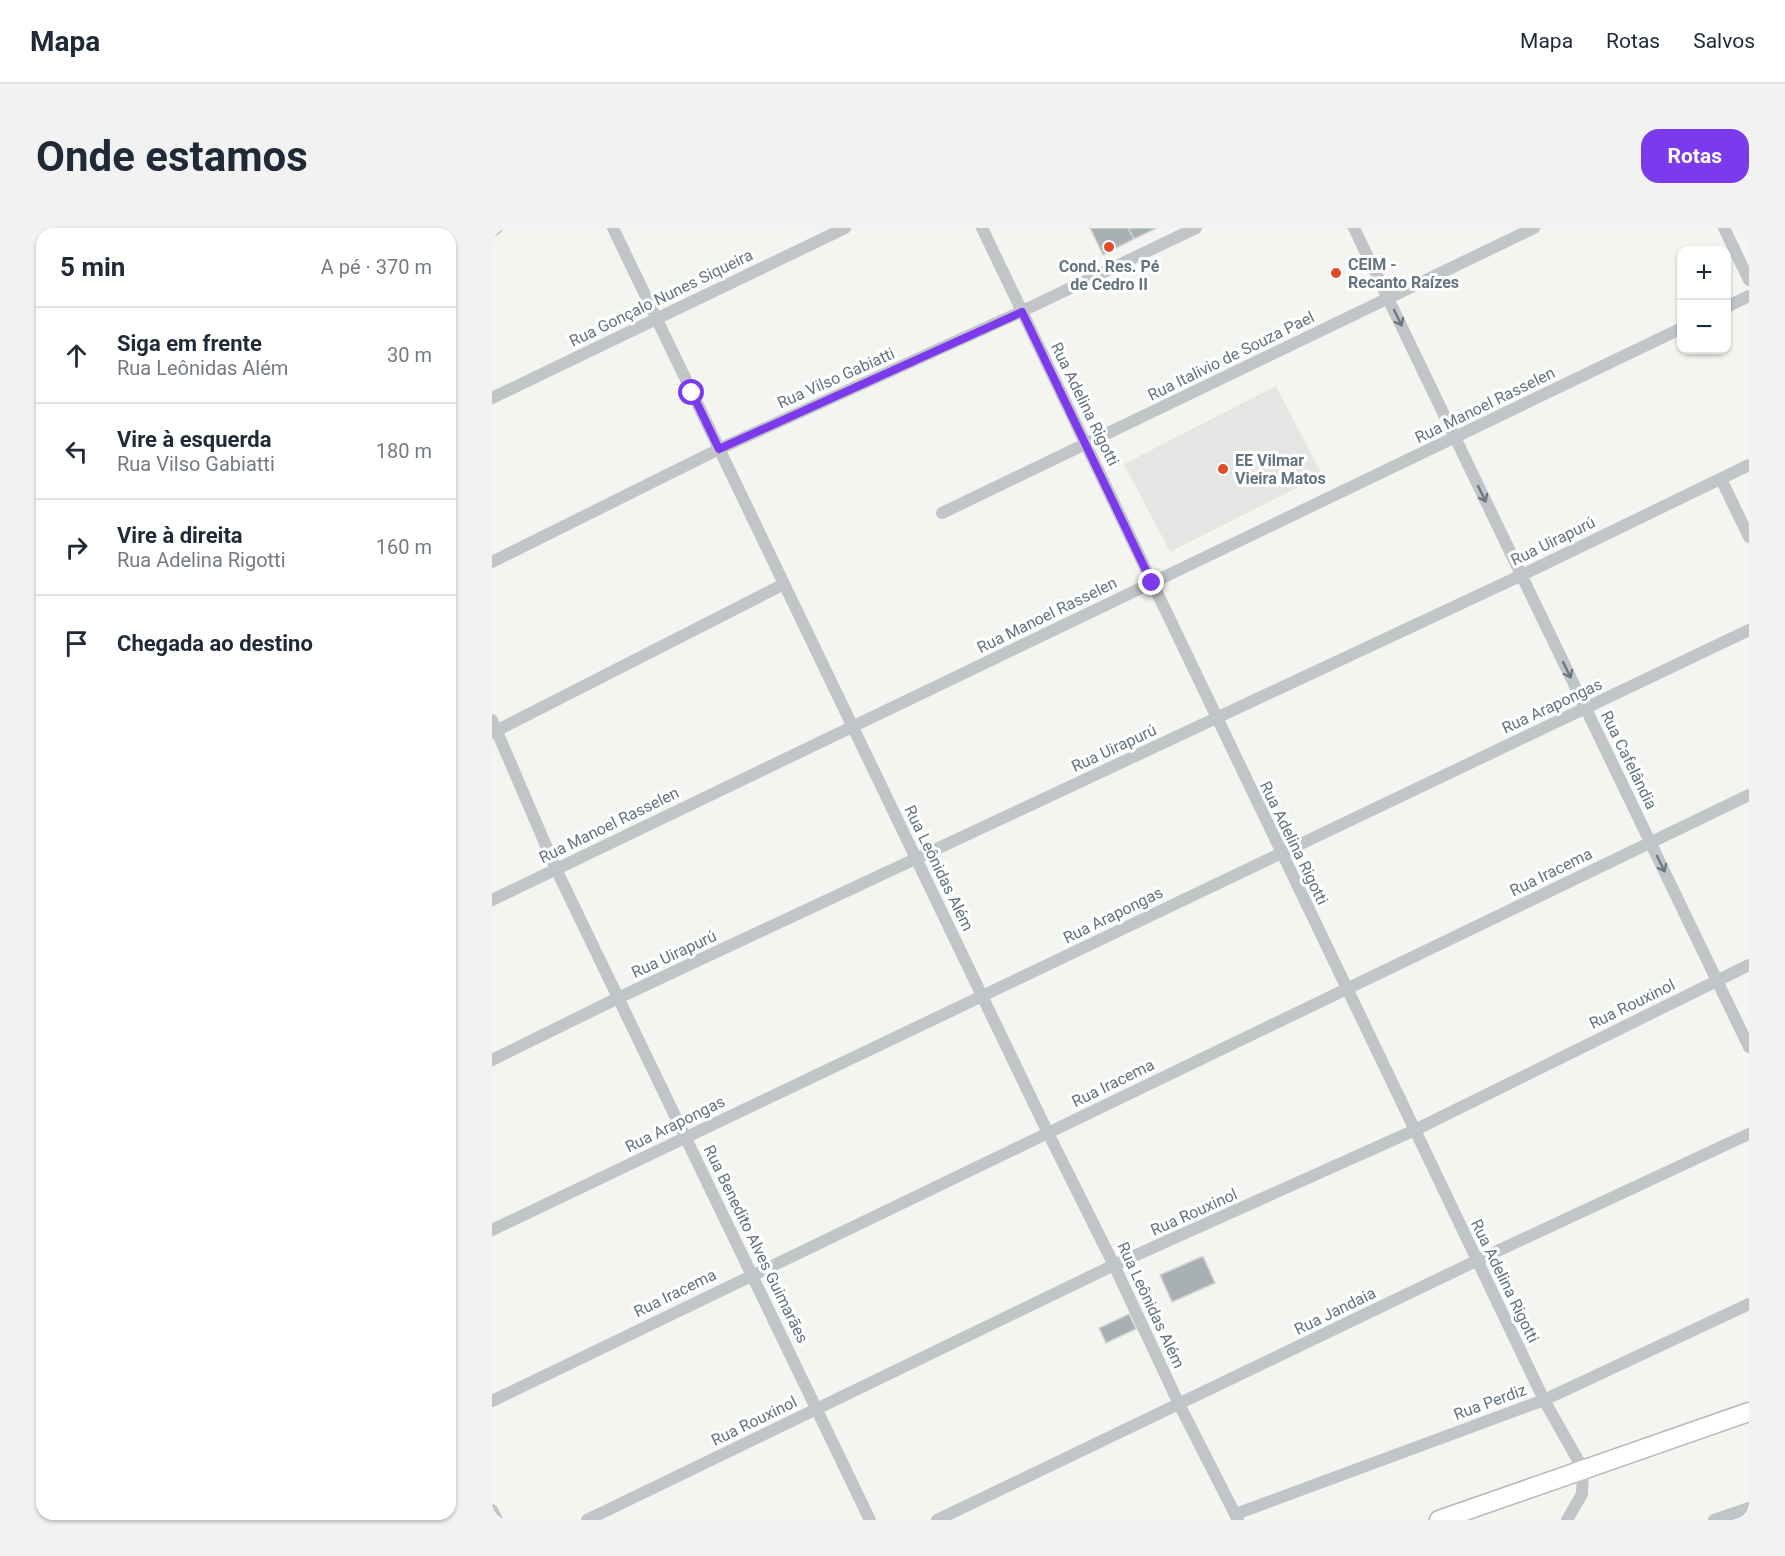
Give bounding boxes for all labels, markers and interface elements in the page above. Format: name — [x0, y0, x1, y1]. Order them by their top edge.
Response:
text: Mapa — [30, 25, 100, 58]
text: Mapa — [1520, 29, 1573, 53]
text: Rotas — [1606, 29, 1660, 53]
text: Salvos — [1693, 29, 1755, 53]
button: Rotas — [1641, 129, 1749, 183]
text: Onde estamos — [36, 132, 308, 181]
marker: Cond. Res. Pé de Cedro II — [1102, 240, 1116, 254]
street label: Rua Gonçalo Nunes Siqueira — [566, 245, 756, 351]
map controls — [1677, 246, 1731, 354]
button: + — [1677, 246, 1731, 300]
text: 5 min — [60, 252, 125, 282]
text: A pé · 370 m — [321, 255, 432, 279]
place label: CEIM - Recanto Raízes — [1348, 255, 1459, 292]
place label: Cond. Res. Pé de Cedro II — [1059, 257, 1160, 294]
marker: CEIM - Recanto Raízes — [1329, 266, 1343, 280]
button: − — [1677, 300, 1731, 354]
street label: Rua Italivio de Souza Pael — [1145, 307, 1317, 405]
one-way arrow — [1392, 309, 1404, 327]
text: Siga em frente — [117, 331, 262, 356]
icon: ahead — [60, 339, 93, 372]
street label: Rua Adelina Rigotti — [1047, 339, 1123, 469]
text: 30 m — [387, 343, 432, 367]
street label: Rua Vilso Gabiatti — [774, 344, 898, 412]
text: Rua Leônidas Além — [117, 356, 288, 380]
street label: Rua Manoel Rasselen — [1412, 363, 1558, 447]
route start — [678, 379, 704, 405]
text: Vire à esquerda — [117, 427, 271, 452]
icon: left — [60, 435, 93, 468]
text: 180 m — [376, 439, 432, 463]
place label: EE Vilmar Vieira Matos — [1235, 451, 1326, 488]
text: Rua Vilso Gabiatti — [117, 452, 275, 476]
marker: EE Vilmar Vieira Matos — [1216, 462, 1230, 476]
one-way arrow — [1477, 485, 1489, 503]
street label: Rua Uirapurú — [1508, 512, 1598, 570]
text: Vire à direita — [117, 523, 243, 548]
icon: right — [60, 531, 93, 564]
text: 160 m — [376, 535, 432, 559]
text: Rua Adelina Rigotti — [117, 548, 286, 572]
route end — [1138, 569, 1164, 595]
street label: Rua Manoel Rasselen — [974, 573, 1120, 657]
icon: arrive — [60, 627, 93, 660]
text: Chegada ao destino — [117, 631, 313, 656]
one-way arrow — [1562, 660, 1574, 678]
street label: Rua Arapongas — [1499, 674, 1605, 738]
street label: Rua Cafelândia — [1597, 708, 1661, 812]
street label: Rua Uirapurú — [1069, 720, 1159, 776]
street label: Rua Adelina Rigotti — [1256, 778, 1332, 908]
street label: Rua Manoel Rasselen — [536, 783, 682, 867]
street label: Rua Leônidas Além — [900, 802, 978, 934]
street label: Rua Iracema — [1507, 844, 1595, 900]
one-way arrow — [1656, 855, 1667, 873]
street label: Rua Arapongas — [1060, 883, 1166, 947]
street label: Rua Uirapurú — [629, 926, 719, 982]
street label: Rua Rouxinol — [1586, 975, 1678, 1033]
street label: Rua Iracema — [1069, 1055, 1157, 1111]
street label: Rua Arapongas — [622, 1092, 728, 1156]
street label: Rua Benedito Alves Guimarães — [700, 1142, 812, 1346]
street label: Rua Rouxinol — [1148, 1184, 1240, 1240]
street label: Rua Adelina Rigotti — [1467, 1216, 1543, 1346]
street label: Rua Leônidas Além — [1113, 1239, 1189, 1371]
street label: Rua Iracema — [631, 1265, 719, 1321]
street label: Rua Jandaia — [1291, 1283, 1379, 1339]
street label: Rua Perdiz — [1451, 1380, 1529, 1424]
street label: Rua Rouxinol — [708, 1392, 800, 1450]

